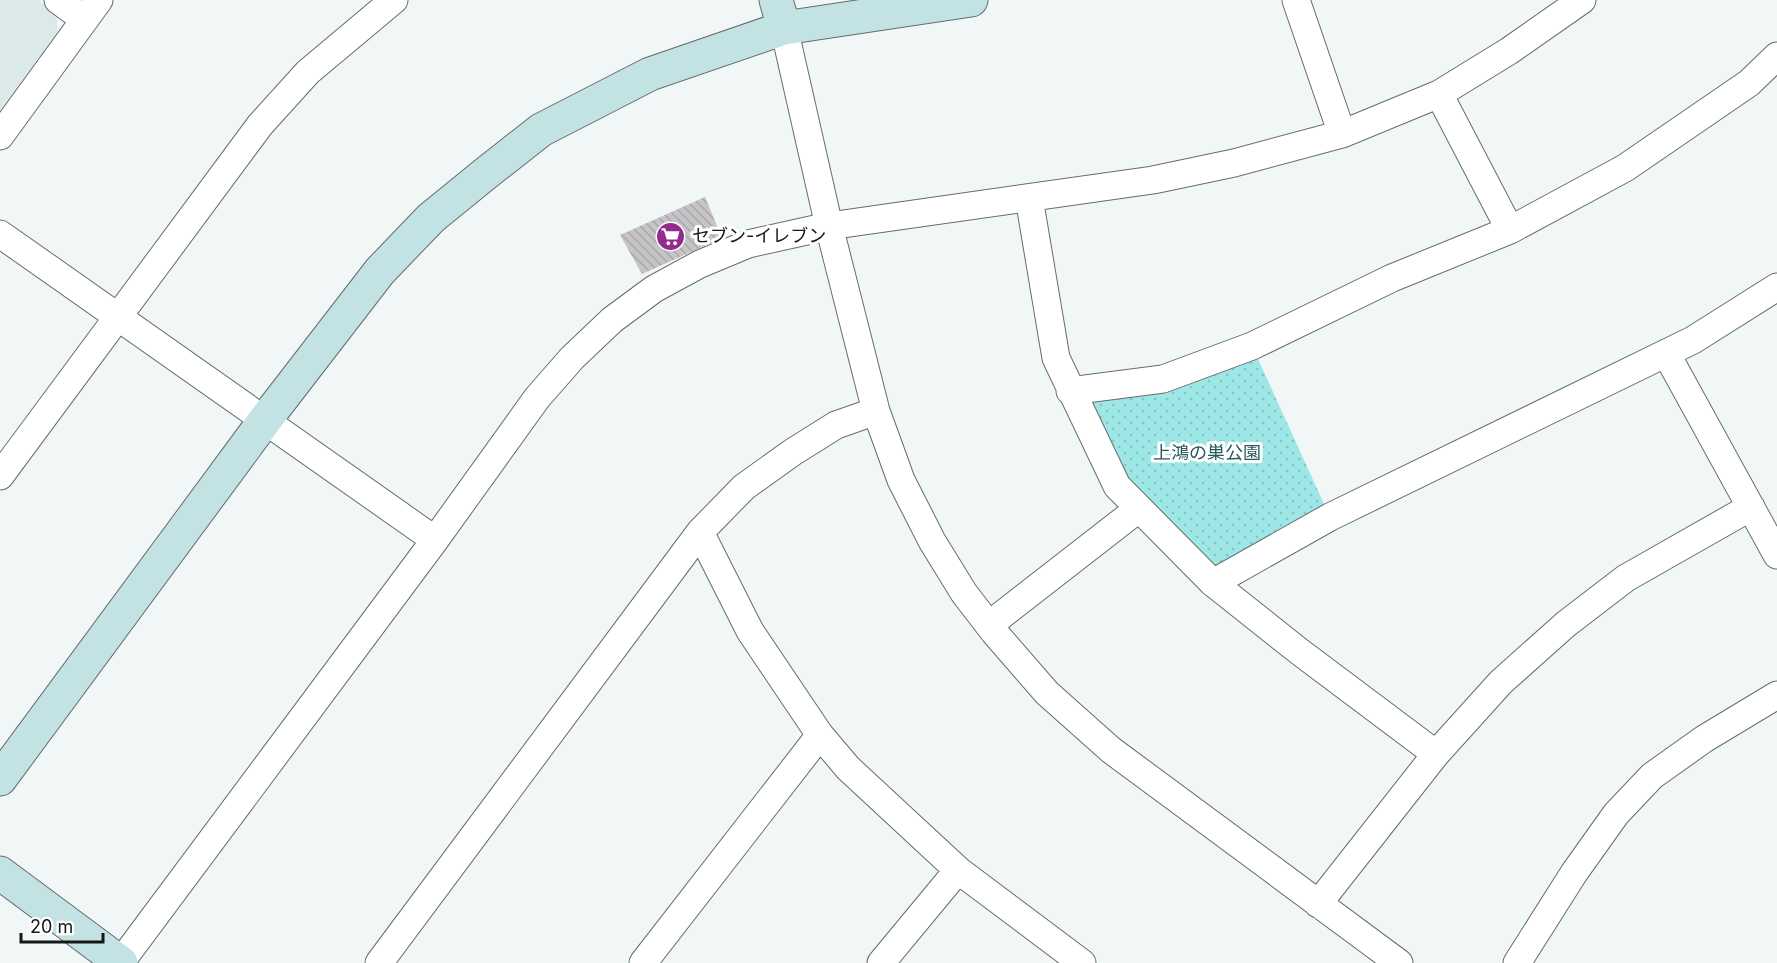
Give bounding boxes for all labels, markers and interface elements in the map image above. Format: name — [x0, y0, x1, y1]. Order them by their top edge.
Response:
supermarket icon: セブン-イレブン — [655, 220, 687, 252]
place label: セブン-イレブン — [692, 225, 826, 246]
park label: 上鴻の巣公園 — [1153, 442, 1261, 463]
scale bar — [21, 906, 104, 944]
text: 20 m — [30, 916, 73, 937]

